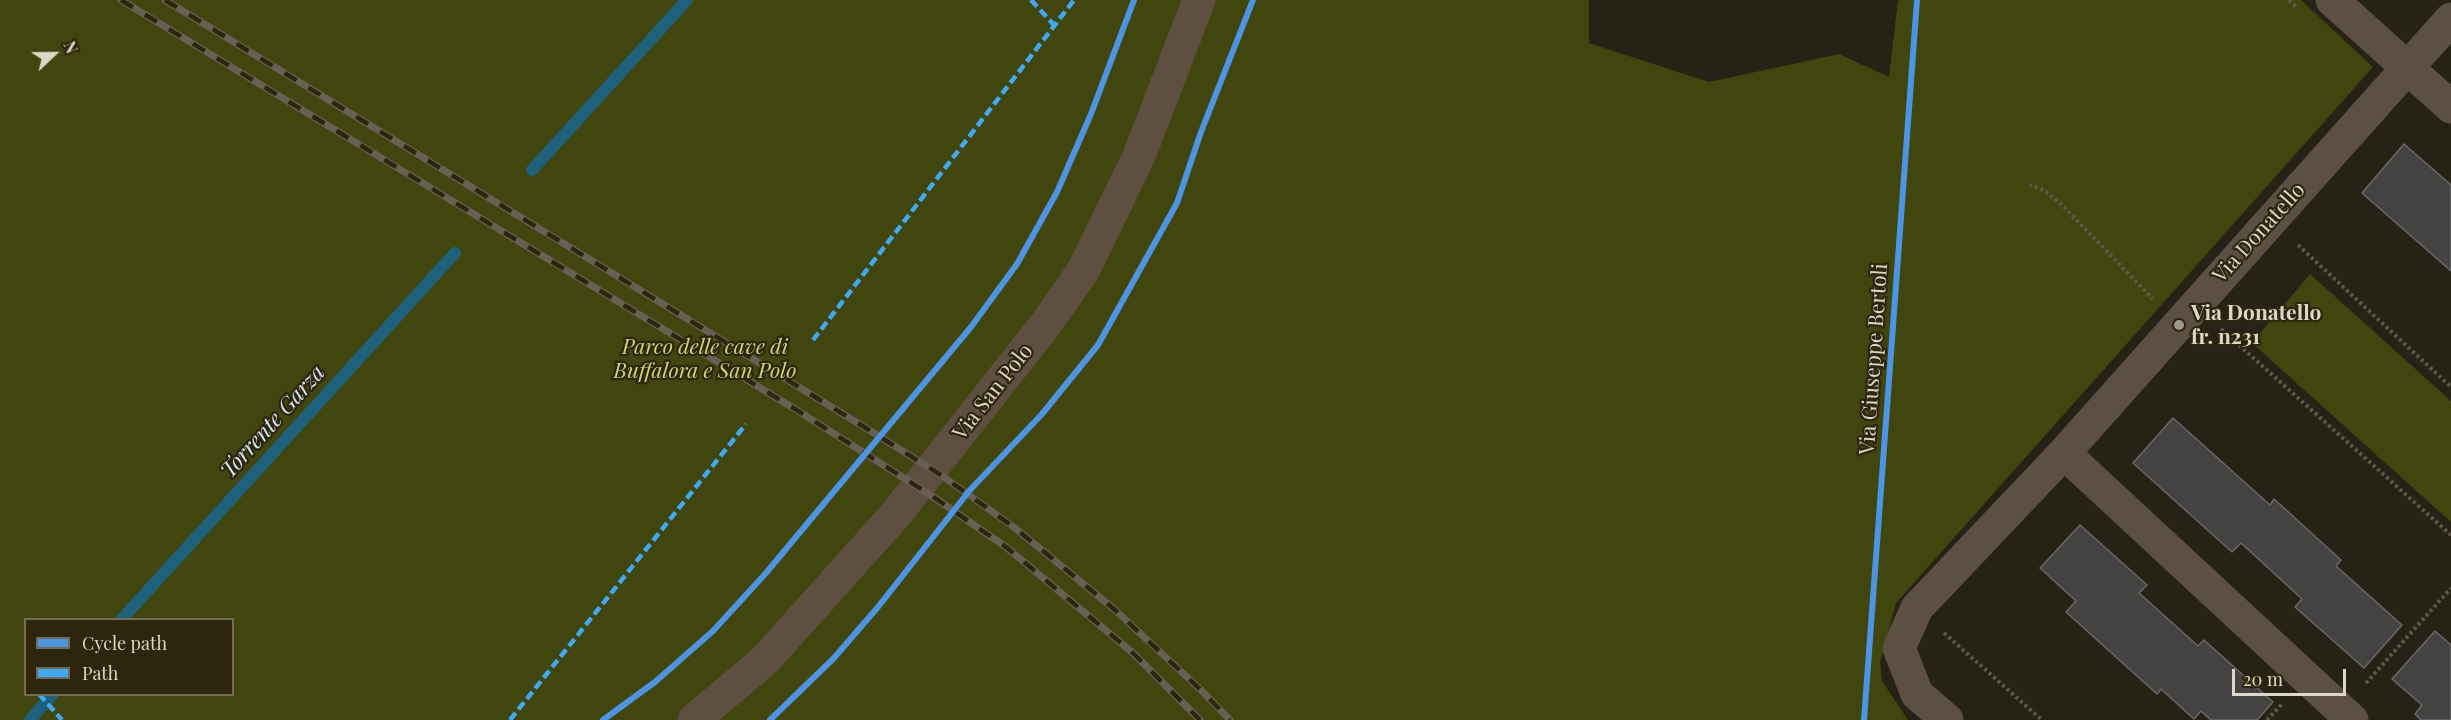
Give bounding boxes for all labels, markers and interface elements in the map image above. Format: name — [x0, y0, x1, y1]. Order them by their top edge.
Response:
north arrow — [24, 24, 84, 84]
text: N — [59, 38, 83, 56]
street label: Via Donatello — [2208, 178, 2310, 288]
street label: Via Giuseppe Bertoli — [1855, 262, 1893, 456]
place label: Via Donatello fr. n231 — [2191, 300, 2321, 350]
marker: Via Donatello fr. n231 — [2172, 318, 2186, 332]
park label: Parco delle cave di Buffalora e San Polo — [614, 334, 796, 384]
street label: Via San Polo — [948, 339, 1038, 445]
water label: Torrente Garza — [215, 360, 331, 484]
legend — [24, 618, 234, 696]
text: Cycle path — [82, 631, 167, 655]
scale bar — [2235, 657, 2349, 695]
text: Path — [82, 661, 118, 685]
text: 20 m — [2243, 667, 2283, 691]

